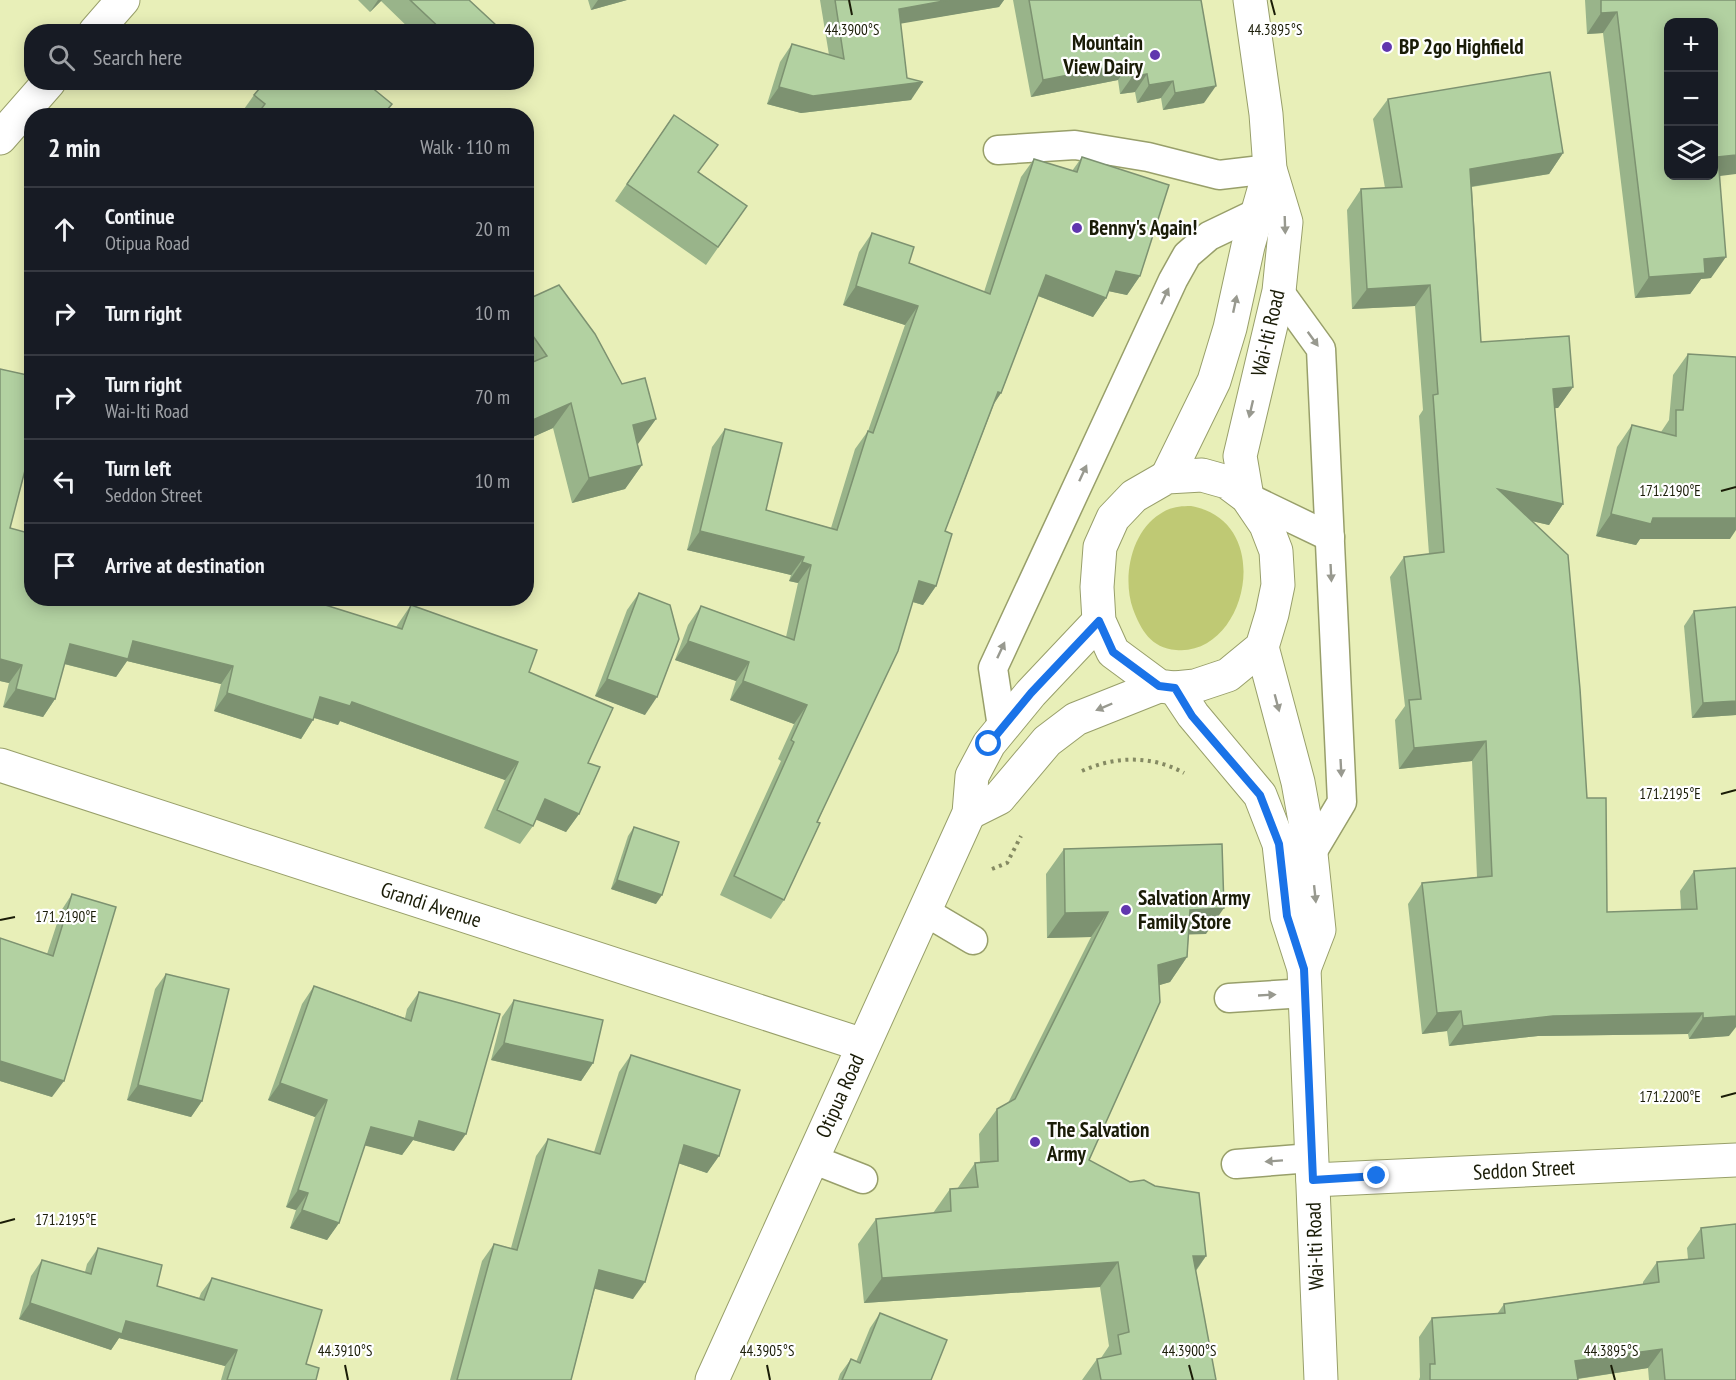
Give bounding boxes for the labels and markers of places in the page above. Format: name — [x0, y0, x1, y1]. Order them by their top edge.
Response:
place label: Mountain View Dairy — [1062, 29, 1144, 80]
place label: BP 2go Highfield — [1399, 33, 1524, 60]
marker: BP 2go Highfield — [1380, 40, 1394, 54]
marker: Mountain View Dairy — [1148, 48, 1162, 62]
place label: Benny's Again! — [1089, 214, 1197, 241]
marker: Benny's Again! — [1070, 221, 1084, 235]
place label: Salvation Army Family Store — [1138, 884, 1251, 935]
marker: Salvation Army Family Store — [1119, 903, 1133, 917]
place label: The Salvation Army — [1046, 1116, 1149, 1167]
marker: The Salvation Army — [1028, 1135, 1042, 1149]

